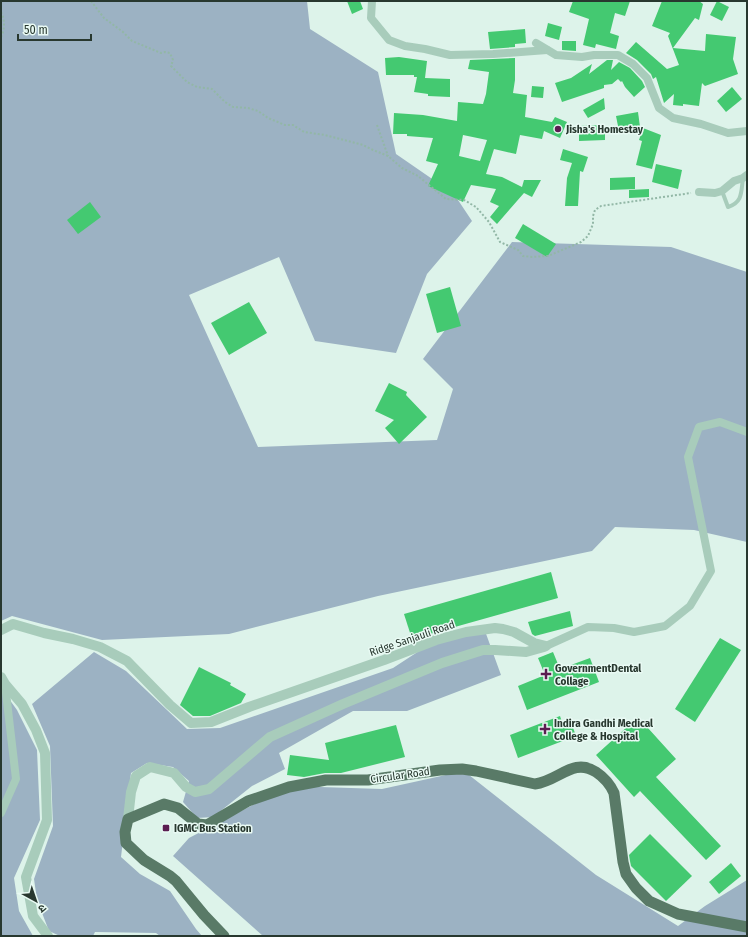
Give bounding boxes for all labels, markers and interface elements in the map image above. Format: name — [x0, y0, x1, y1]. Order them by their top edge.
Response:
scale bar — [18, 16, 91, 42]
text: 50 m — [24, 23, 48, 37]
place label: Jisha's Homestay — [565, 123, 644, 136]
marker: Jisha's Homestay — [553, 124, 563, 134]
street label: Ridge Sanjauli Road — [368, 618, 457, 659]
place label: GovernmentDental Collage — [555, 662, 642, 688]
marker: GovernmentDental Collage — [540, 668, 552, 680]
place label: Indira Gandhi Medical College & Hospital — [554, 717, 654, 743]
marker: Indira Gandhi Medical College & Hospital — [539, 723, 551, 735]
street label: Circular Road — [370, 765, 431, 786]
place label: IGMC Bus Station — [174, 822, 252, 835]
marker: IGMC Bus Station — [161, 823, 171, 833]
north arrow — [16, 881, 56, 921]
text: उ — [35, 901, 49, 916]

